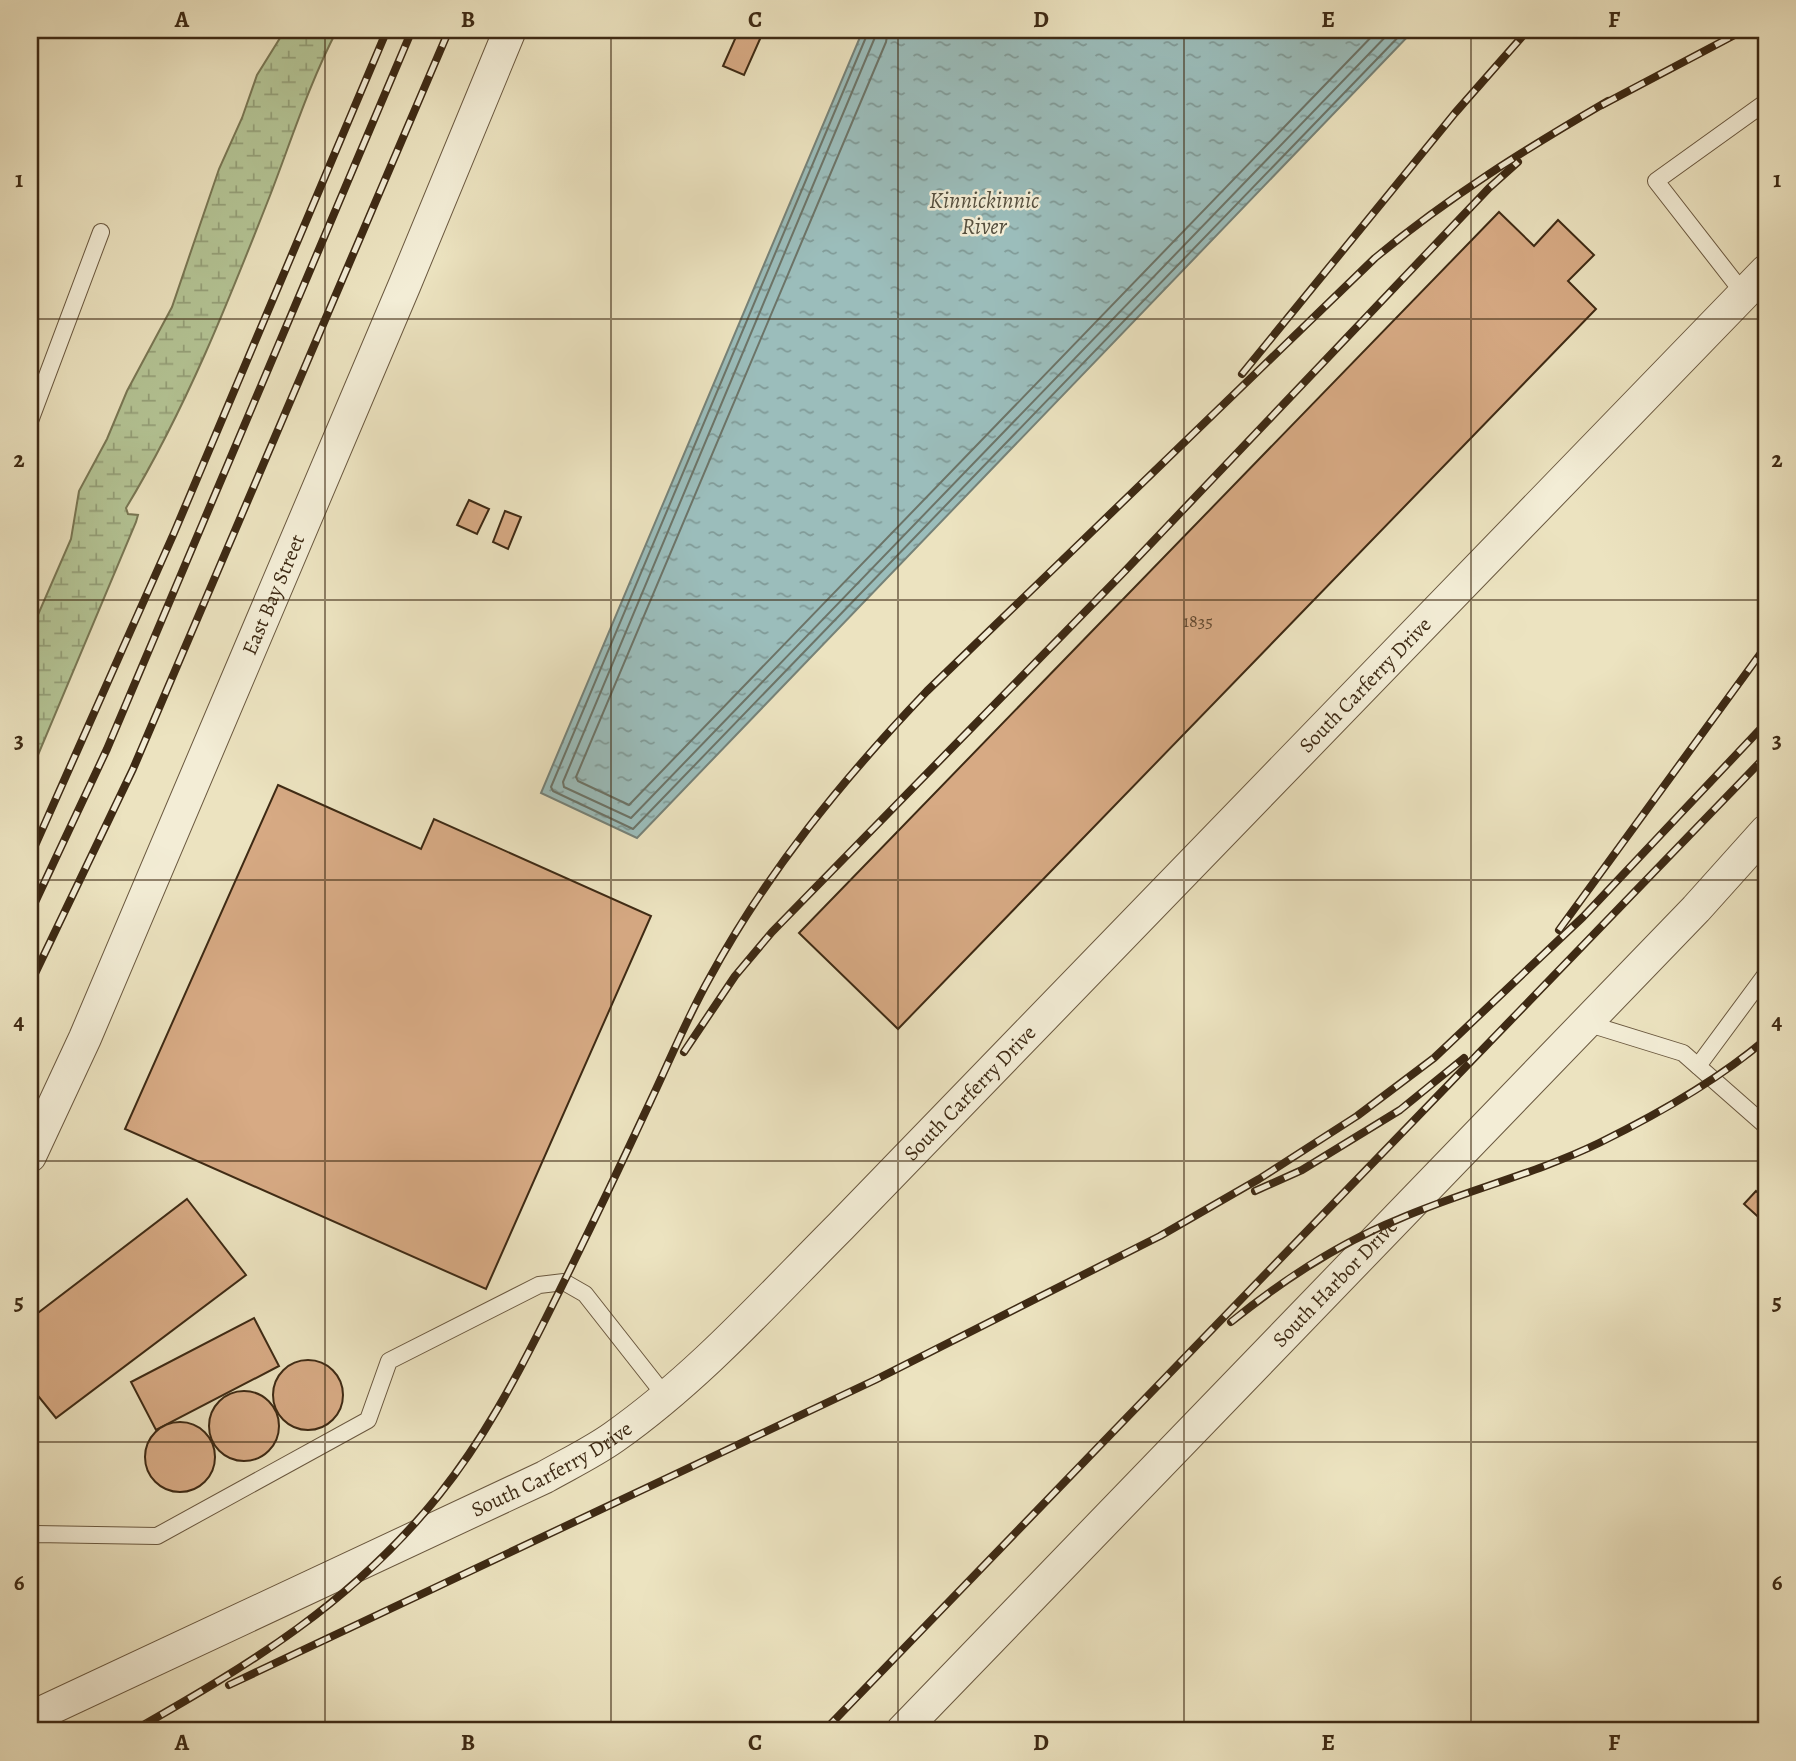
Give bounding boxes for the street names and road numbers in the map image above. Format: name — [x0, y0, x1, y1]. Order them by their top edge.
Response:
street label: East Bay Street — [235, 530, 311, 659]
street label: South Carferry Drive — [1293, 611, 1437, 759]
street label: South Carferry Drive — [898, 1019, 1042, 1167]
street label: South Harbor Drive — [1266, 1213, 1404, 1353]
street label: South Carferry Drive — [467, 1414, 638, 1524]

